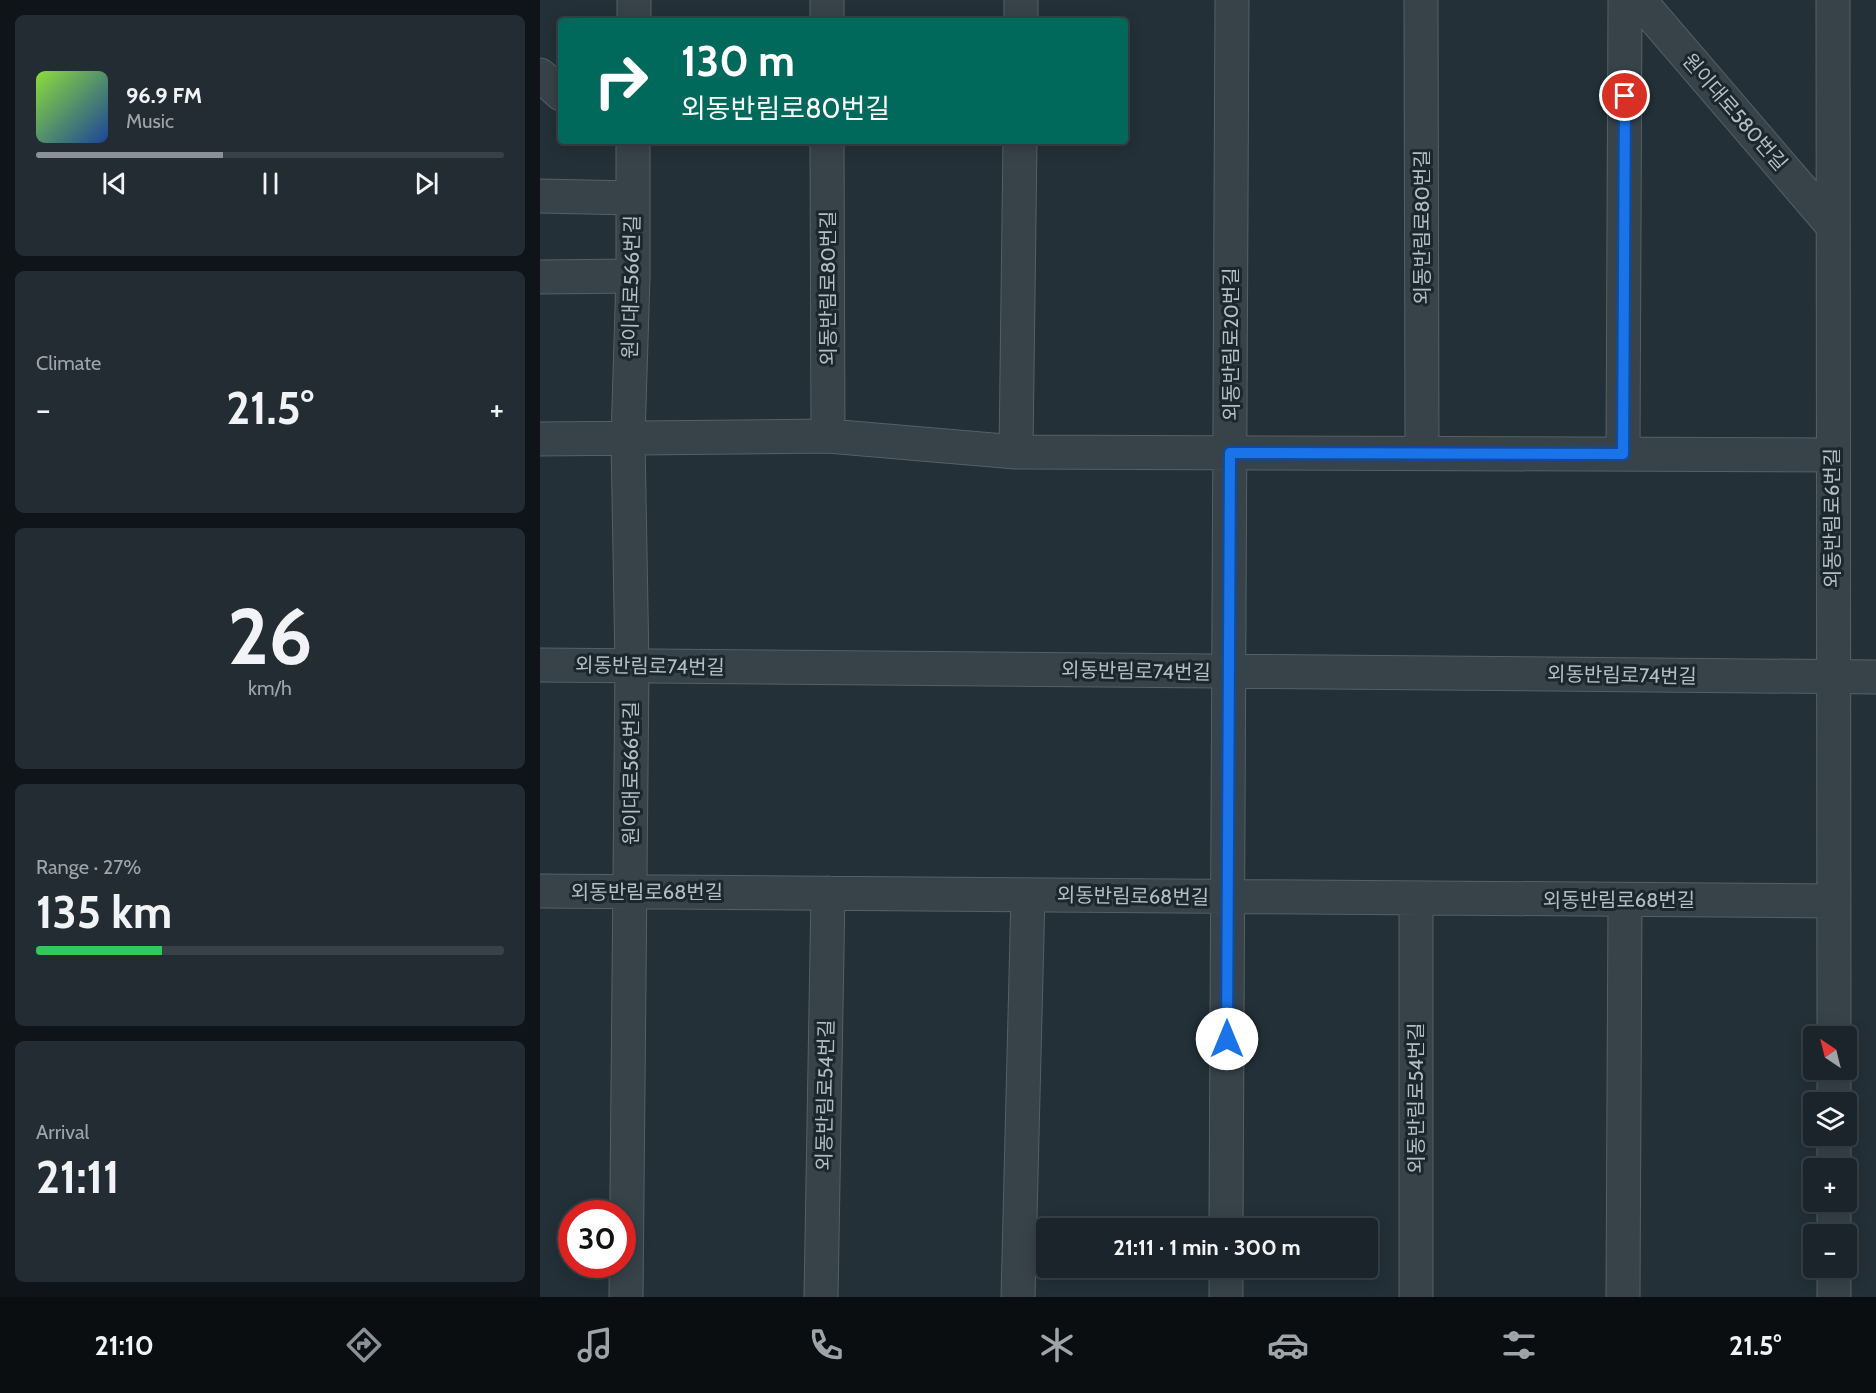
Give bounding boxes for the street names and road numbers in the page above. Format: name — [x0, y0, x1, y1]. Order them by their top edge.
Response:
street label: 원이대로580번길 — [1678, 49, 1792, 175]
street label: 외동반림로80번길 — [1410, 150, 1434, 304]
street label: 외동반림로80번길 — [816, 211, 840, 365]
street label: 원이대로566번길 — [618, 215, 644, 359]
street label: 외동반림로20번길 — [1219, 267, 1243, 421]
street label: 외동반림로6번길 — [1820, 448, 1844, 588]
street label: 외동반림로74번길 — [575, 653, 725, 679]
street label: 외동반림로74번길 — [1061, 658, 1211, 684]
street label: 외동반림로74번길 — [1547, 662, 1697, 688]
street label: 원이대로566번길 — [619, 701, 643, 845]
street label: 외동반림로68번길 — [571, 880, 723, 904]
street label: 외동반림로68번길 — [1057, 883, 1209, 909]
street label: 외동반림로68번길 — [1543, 888, 1695, 912]
street label: 외동반림로54번길 — [812, 1019, 838, 1171]
street label: 외동반림로54번길 — [1404, 1022, 1428, 1174]

